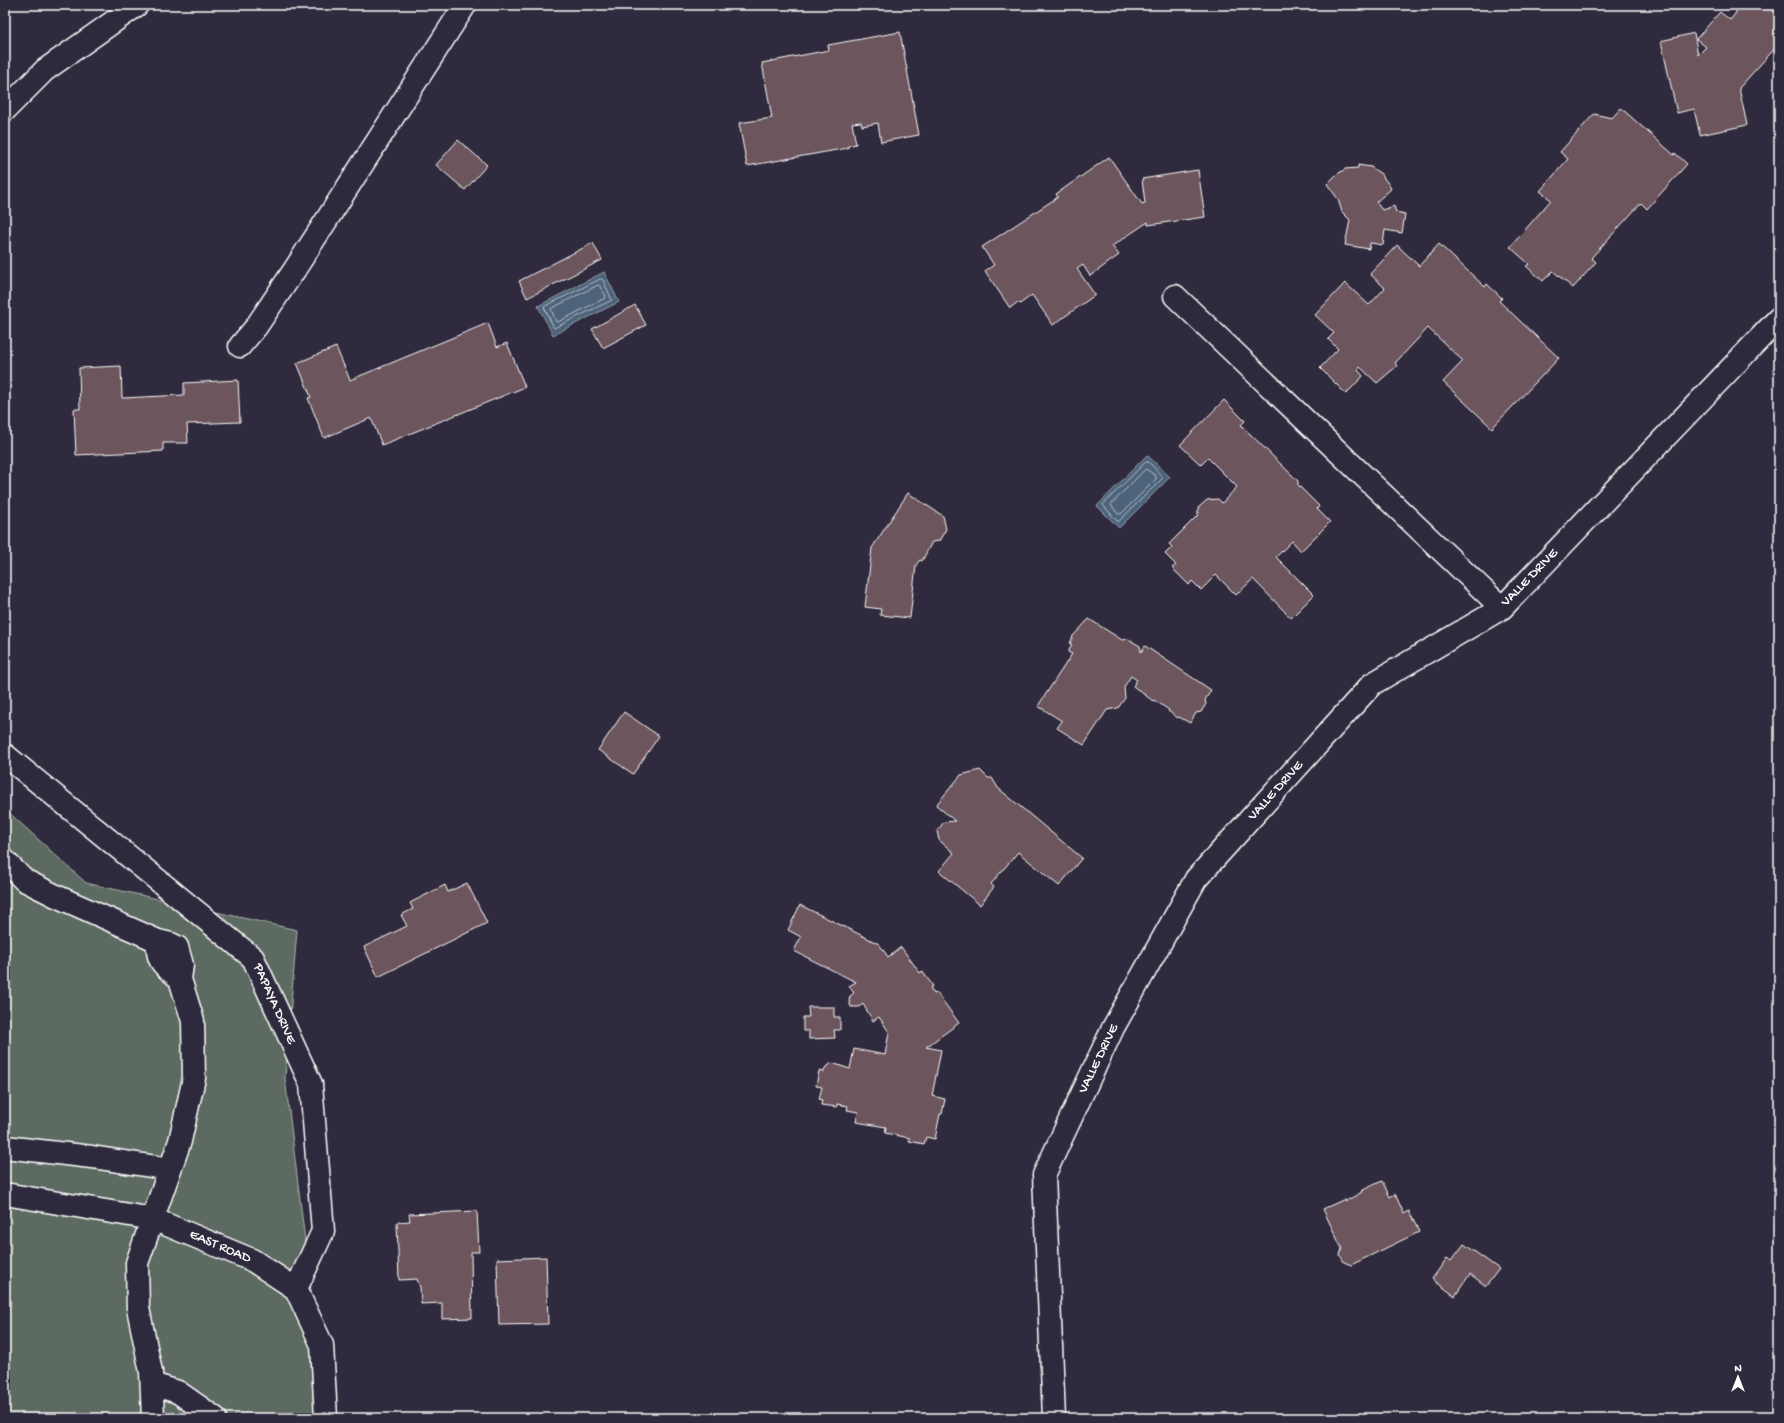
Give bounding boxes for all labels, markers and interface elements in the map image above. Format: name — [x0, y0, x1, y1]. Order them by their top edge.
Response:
street label: VALLE DRIVE — [1497, 544, 1563, 611]
street label: VALLE DRIVE — [1244, 757, 1308, 825]
street label: PAPAYA DRIVE — [248, 960, 300, 1048]
street label: VALLE DRIVE — [1075, 1021, 1124, 1097]
street label: EAST ROAD — [187, 1226, 254, 1268]
north arrow — [1718, 1357, 1758, 1397]
text: N — [1734, 1363, 1742, 1375]

